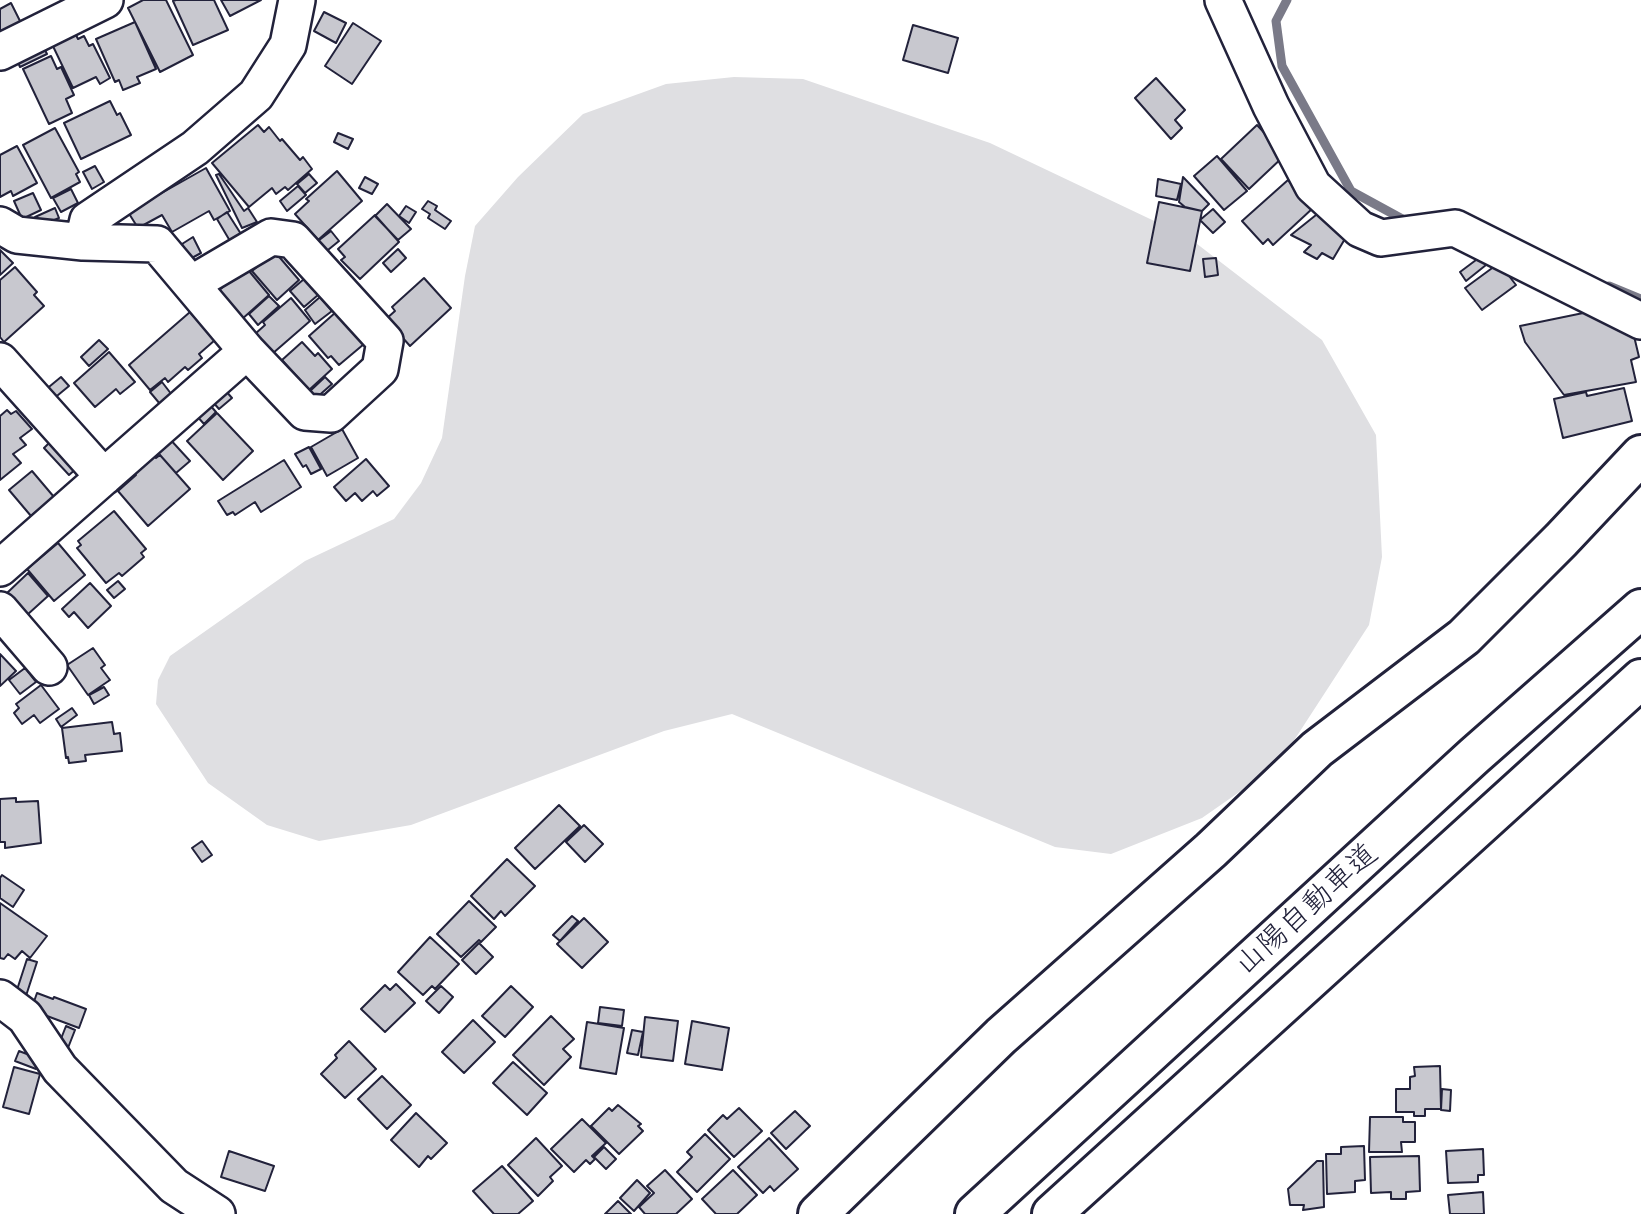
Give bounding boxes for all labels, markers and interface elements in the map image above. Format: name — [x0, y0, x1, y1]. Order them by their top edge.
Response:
street label: 山陽自動車道 — [1228, 836, 1386, 984]

